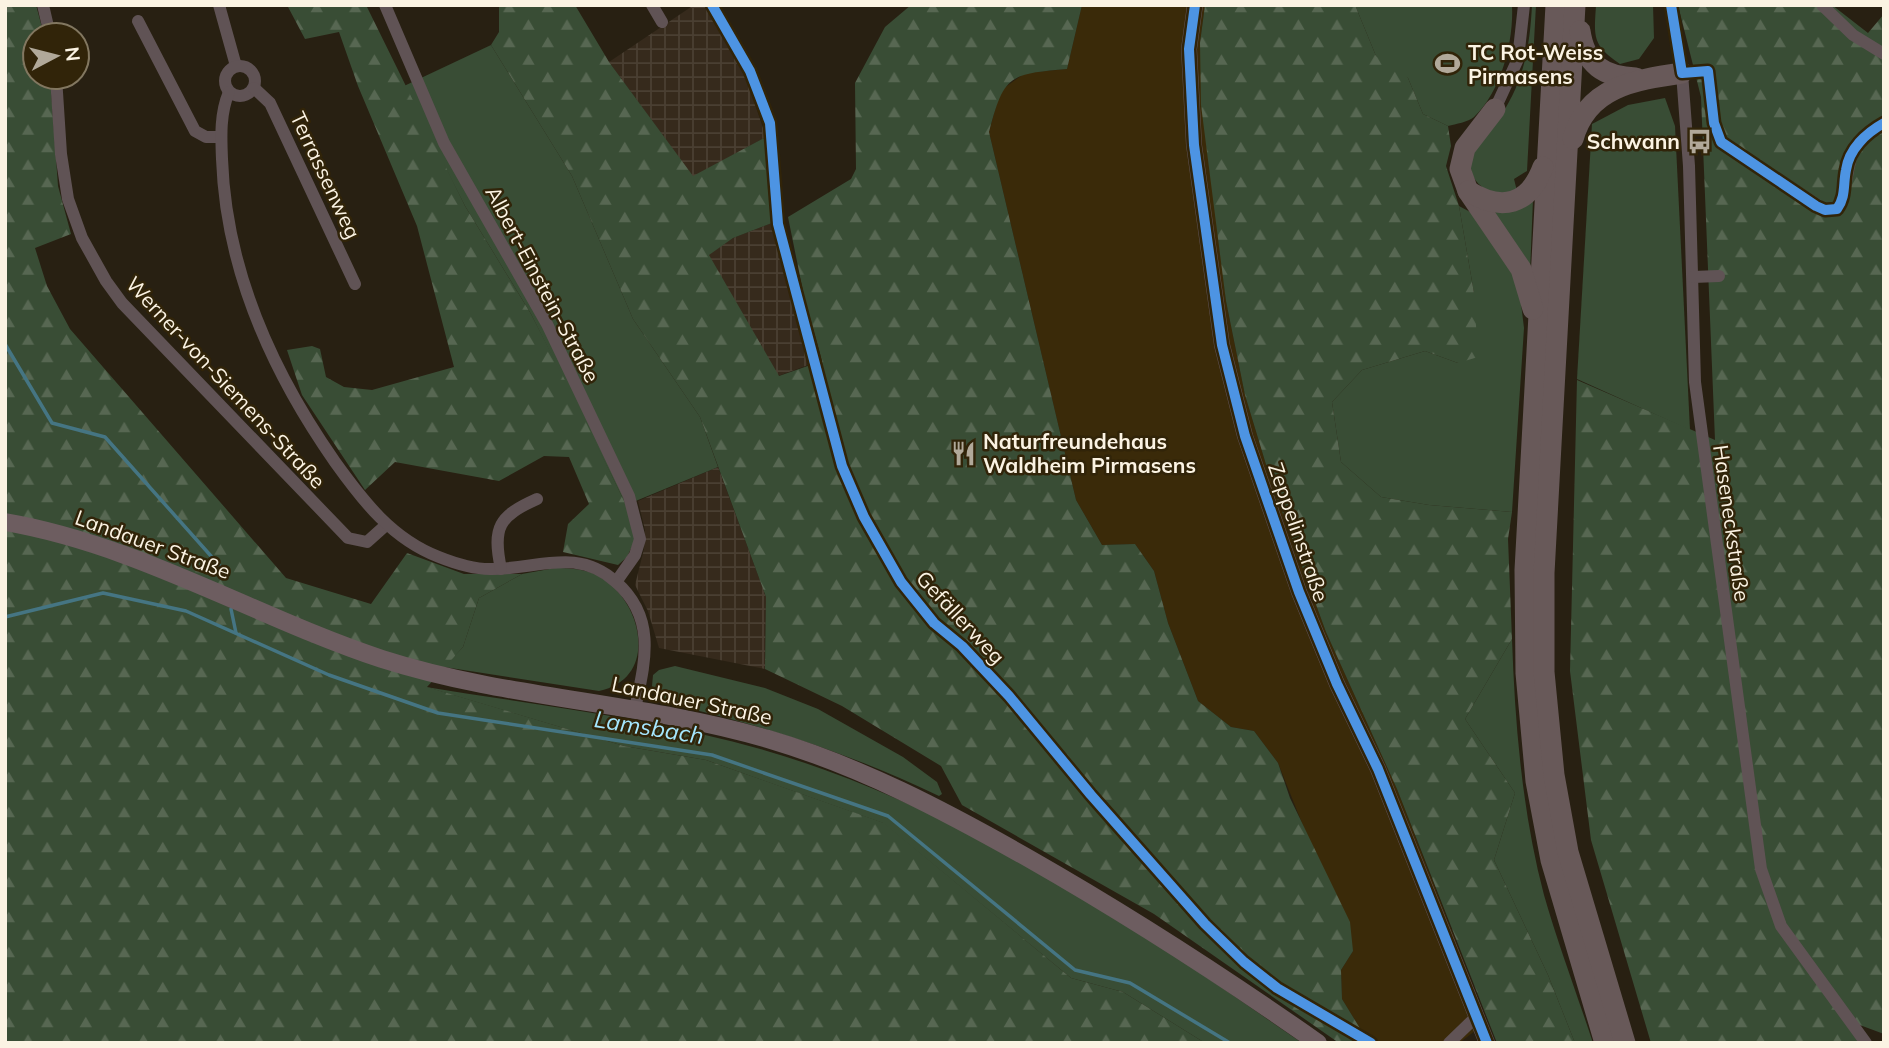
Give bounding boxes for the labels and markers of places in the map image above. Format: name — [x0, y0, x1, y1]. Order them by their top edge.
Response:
place label: TC Rot-Weiss Pirmasens — [1468, 39, 1603, 89]
sports icon: TC Rot-Weiss Pirmasens — [1434, 50, 1462, 78]
bus stop icon: Schwann — [1686, 127, 1714, 155]
place label: Schwann — [1587, 128, 1680, 154]
place label: Naturfreundehaus Waldheim Pirmasens — [983, 428, 1196, 478]
restaurant icon: Naturfreundehaus Waldheim Pirmasens — [949, 439, 977, 467]

